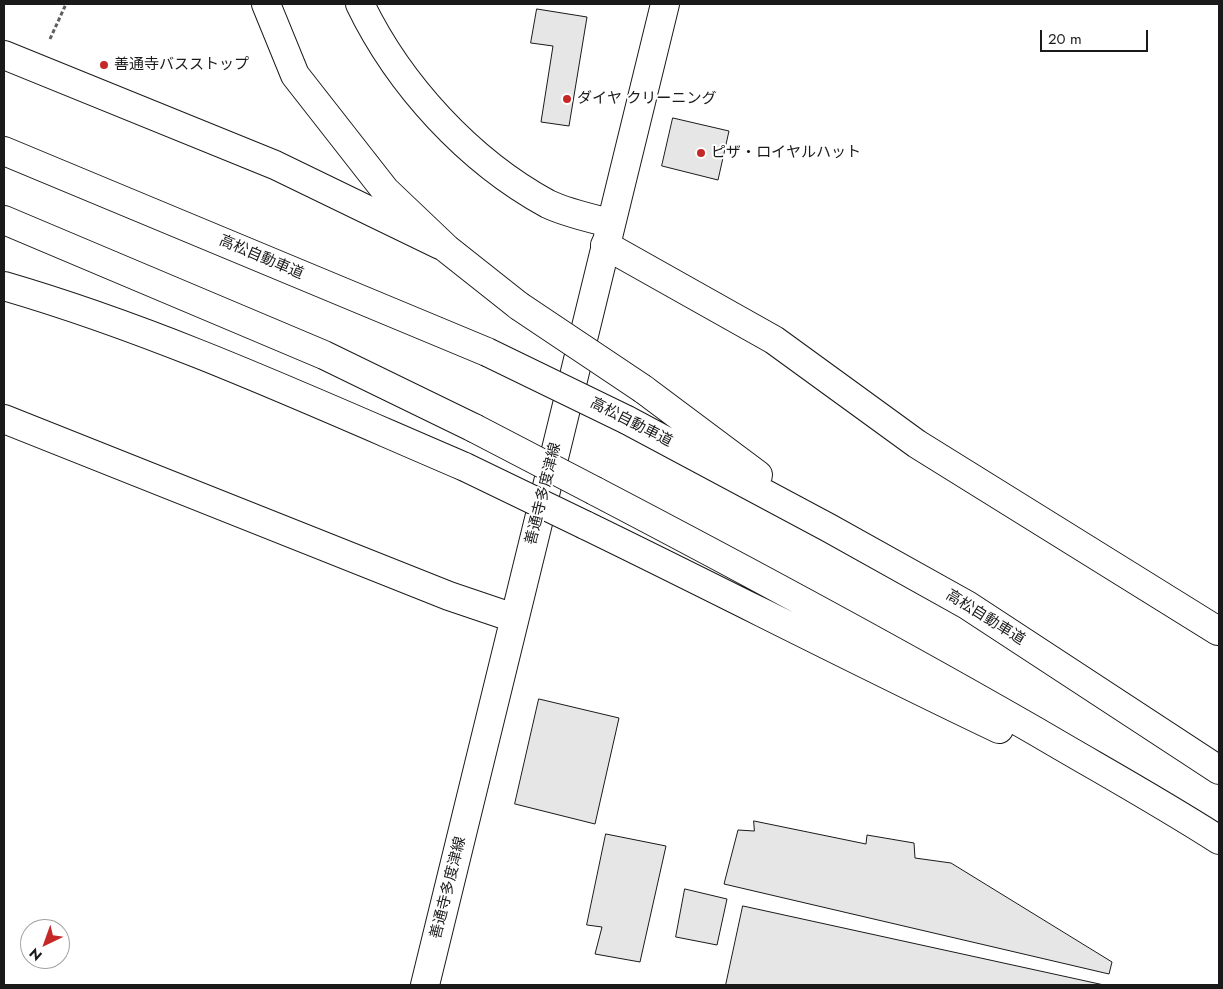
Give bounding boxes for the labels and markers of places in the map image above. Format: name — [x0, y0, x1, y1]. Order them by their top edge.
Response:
place label: 善通寺バスストップ — [114, 56, 249, 74]
marker: 善通寺バスストップ — [98, 59, 110, 71]
place label: ダイヤ クリーニング — [577, 90, 716, 108]
marker: ダイヤ クリーニング — [561, 93, 573, 105]
place label: ピザ・ロイヤルハット — [711, 144, 861, 162]
marker: ピザ・ロイヤルハット — [695, 147, 707, 159]

